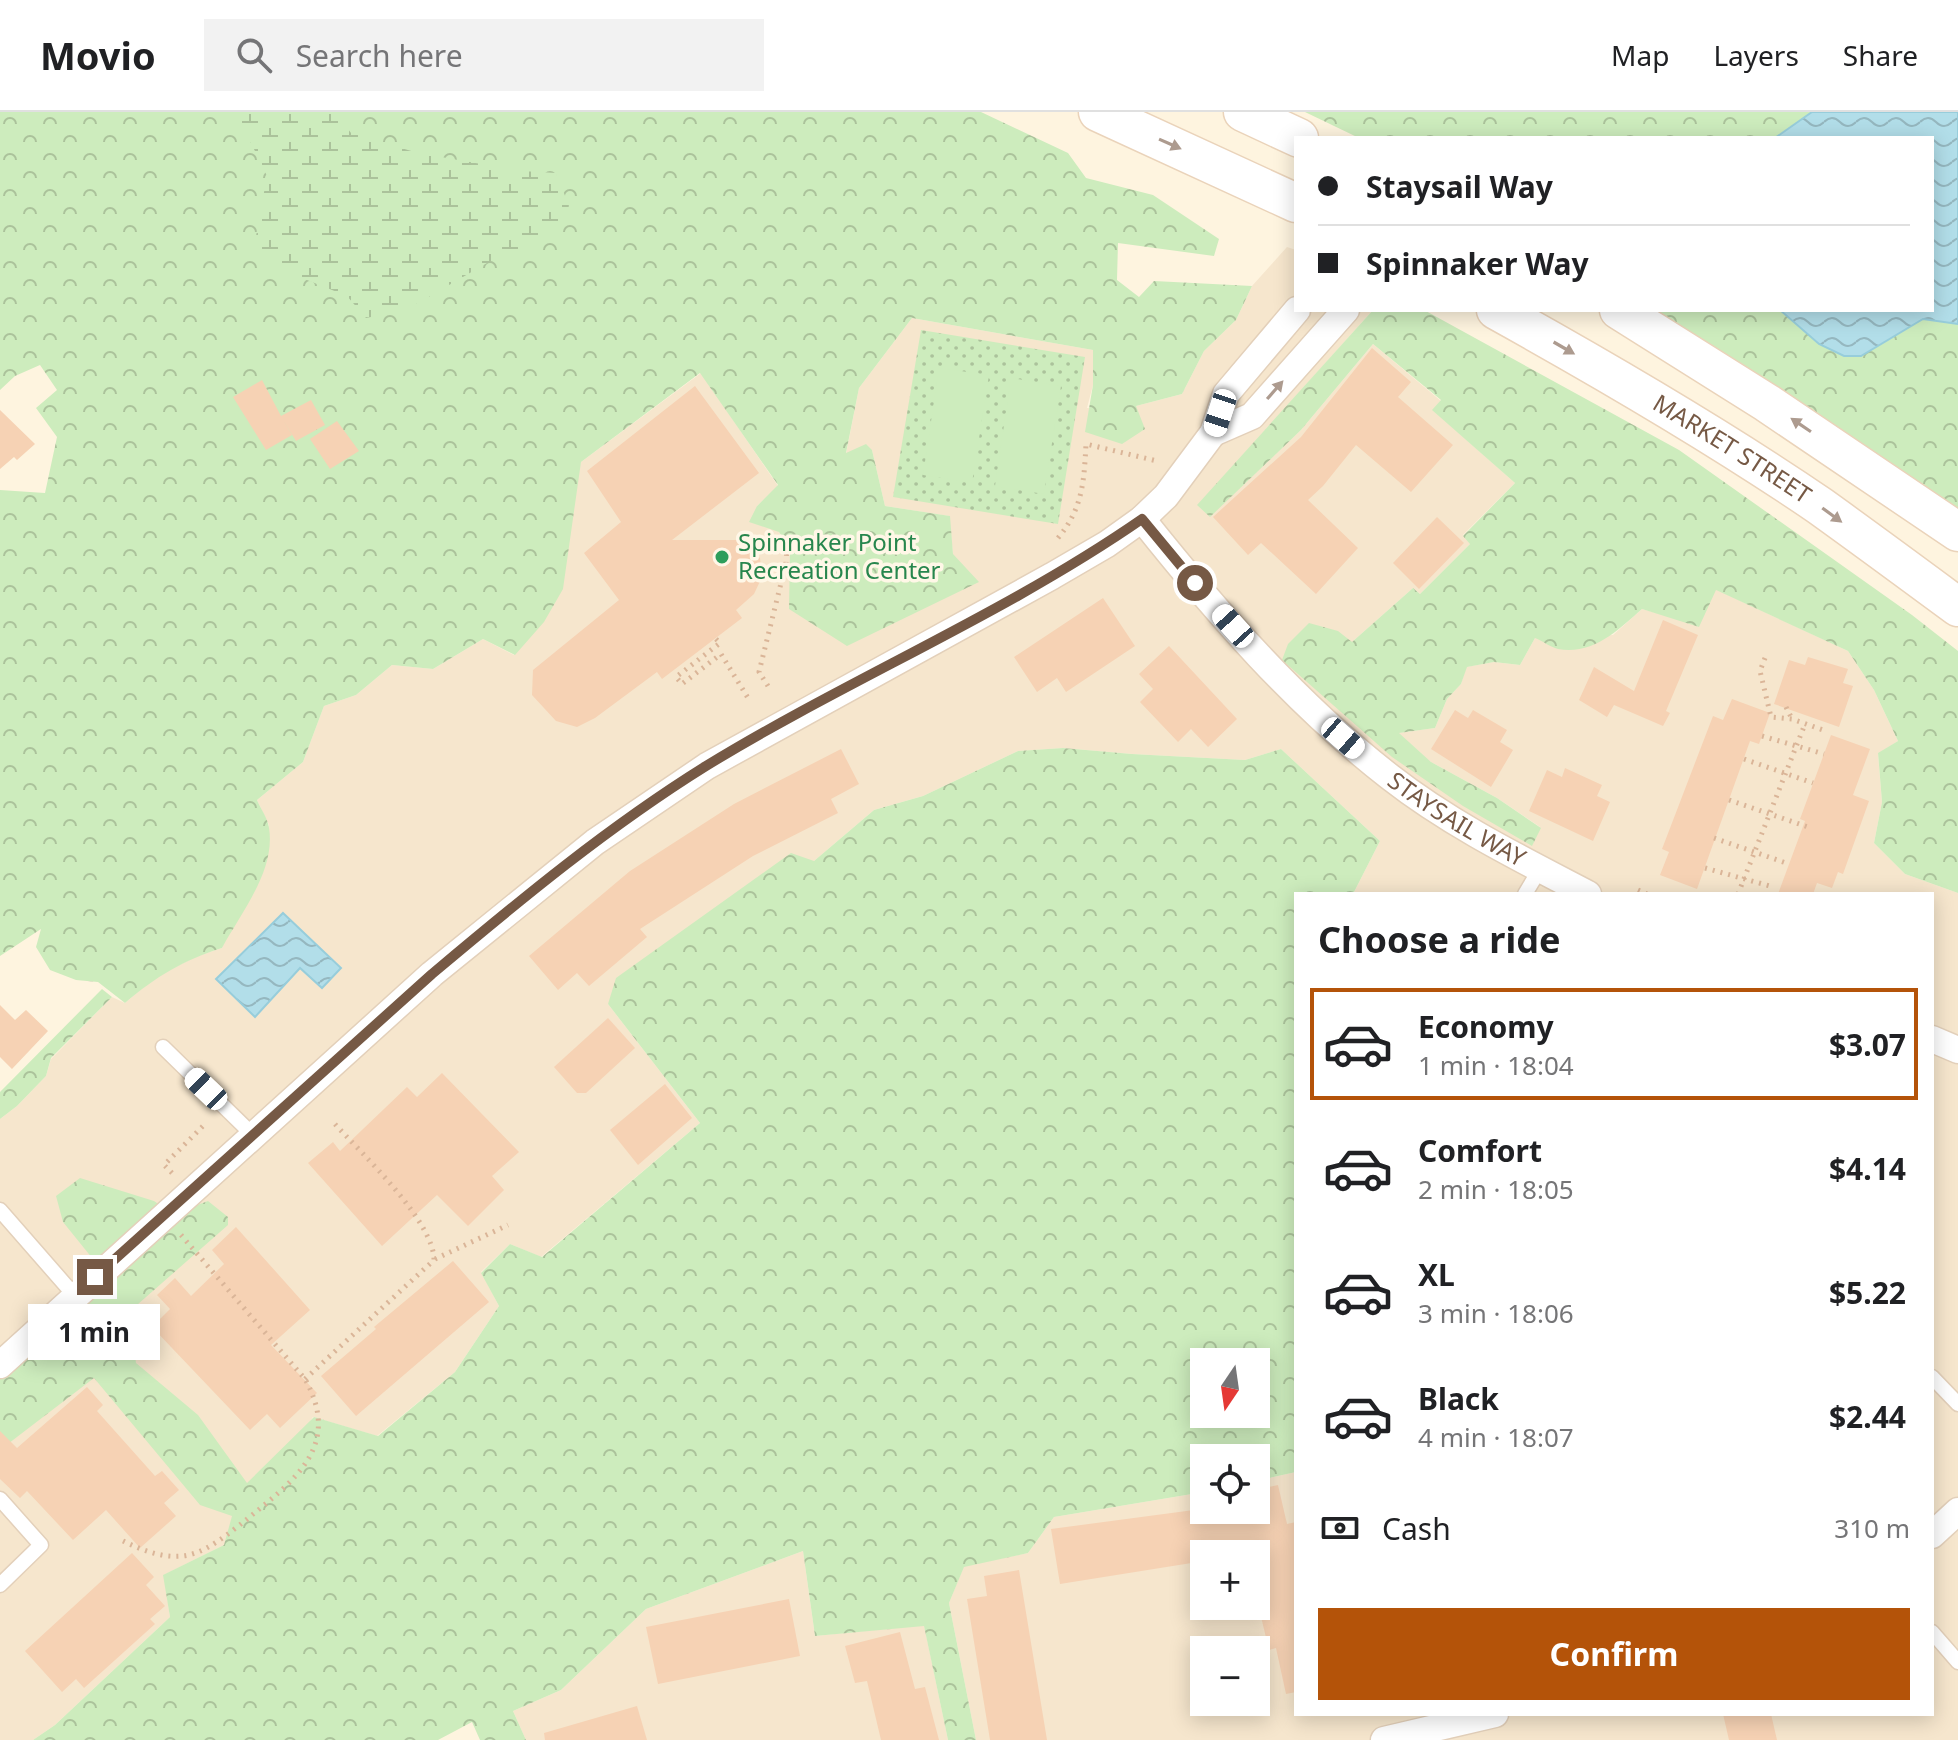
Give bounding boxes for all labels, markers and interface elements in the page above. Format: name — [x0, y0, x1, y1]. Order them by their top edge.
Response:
search box — [204, 19, 764, 91]
text: Movio — [40, 29, 156, 81]
icon: search — [232, 33, 276, 77]
text: Search here — [296, 35, 463, 76]
text: Map — [1611, 36, 1669, 74]
text: Layers — [1713, 36, 1799, 74]
text: Share — [1843, 36, 1918, 74]
one-way arrow — [1158, 137, 1182, 150]
text: Staysail Way — [1366, 166, 1553, 207]
text: Spinnaker Way — [1366, 243, 1589, 284]
one-way arrow — [1553, 341, 1575, 355]
one-way arrow — [1266, 380, 1284, 399]
car — [1201, 386, 1239, 440]
street label: MARKET STREET — [1647, 386, 1819, 511]
one-way arrow — [1790, 418, 1812, 433]
one-way arrow — [1822, 507, 1842, 523]
place label: Spinnaker Point Recreation Center — [738, 525, 941, 586]
marker: Spinnaker Point Recreation Center — [713, 548, 731, 566]
route start — [1177, 565, 1213, 601]
car — [1208, 600, 1258, 652]
car — [1317, 713, 1369, 763]
street label: STAYSAIL WAY — [1382, 763, 1532, 874]
text: Choose a ride — [1318, 915, 1560, 964]
text: Economy — [1418, 1006, 1554, 1047]
icon: car — [1322, 1008, 1394, 1080]
text: $3.07 — [1829, 1024, 1906, 1065]
text: 1 min · 18:04 — [1418, 1047, 1574, 1083]
car — [180, 1064, 232, 1114]
text: Comfort — [1418, 1130, 1542, 1171]
icon: car — [1322, 1132, 1394, 1204]
text: $4.14 — [1829, 1148, 1906, 1189]
text: 2 min · 18:05 — [1418, 1171, 1574, 1207]
text: XL — [1418, 1254, 1455, 1295]
icon: car — [1322, 1256, 1394, 1328]
route end — [77, 1259, 113, 1295]
text: $5.22 — [1829, 1272, 1906, 1313]
text: 3 min · 18:06 — [1418, 1295, 1574, 1331]
callout: 1 min — [29, 1305, 161, 1361]
text: 1 min — [58, 1314, 130, 1350]
north arrow — [1190, 1348, 1270, 1428]
map controls — [1190, 1348, 1270, 1716]
text: Black — [1418, 1378, 1499, 1419]
icon: car — [1322, 1380, 1394, 1452]
text: $2.44 — [1829, 1396, 1906, 1437]
text: 4 min · 18:07 — [1418, 1419, 1574, 1455]
button: locate — [1190, 1444, 1270, 1524]
icon: cash — [1318, 1506, 1362, 1550]
text: Cash — [1382, 1508, 1451, 1549]
text: 310 m — [1834, 1510, 1910, 1546]
button: + — [1190, 1540, 1270, 1620]
button: Confirm — [1318, 1608, 1910, 1700]
button: − — [1190, 1636, 1270, 1716]

